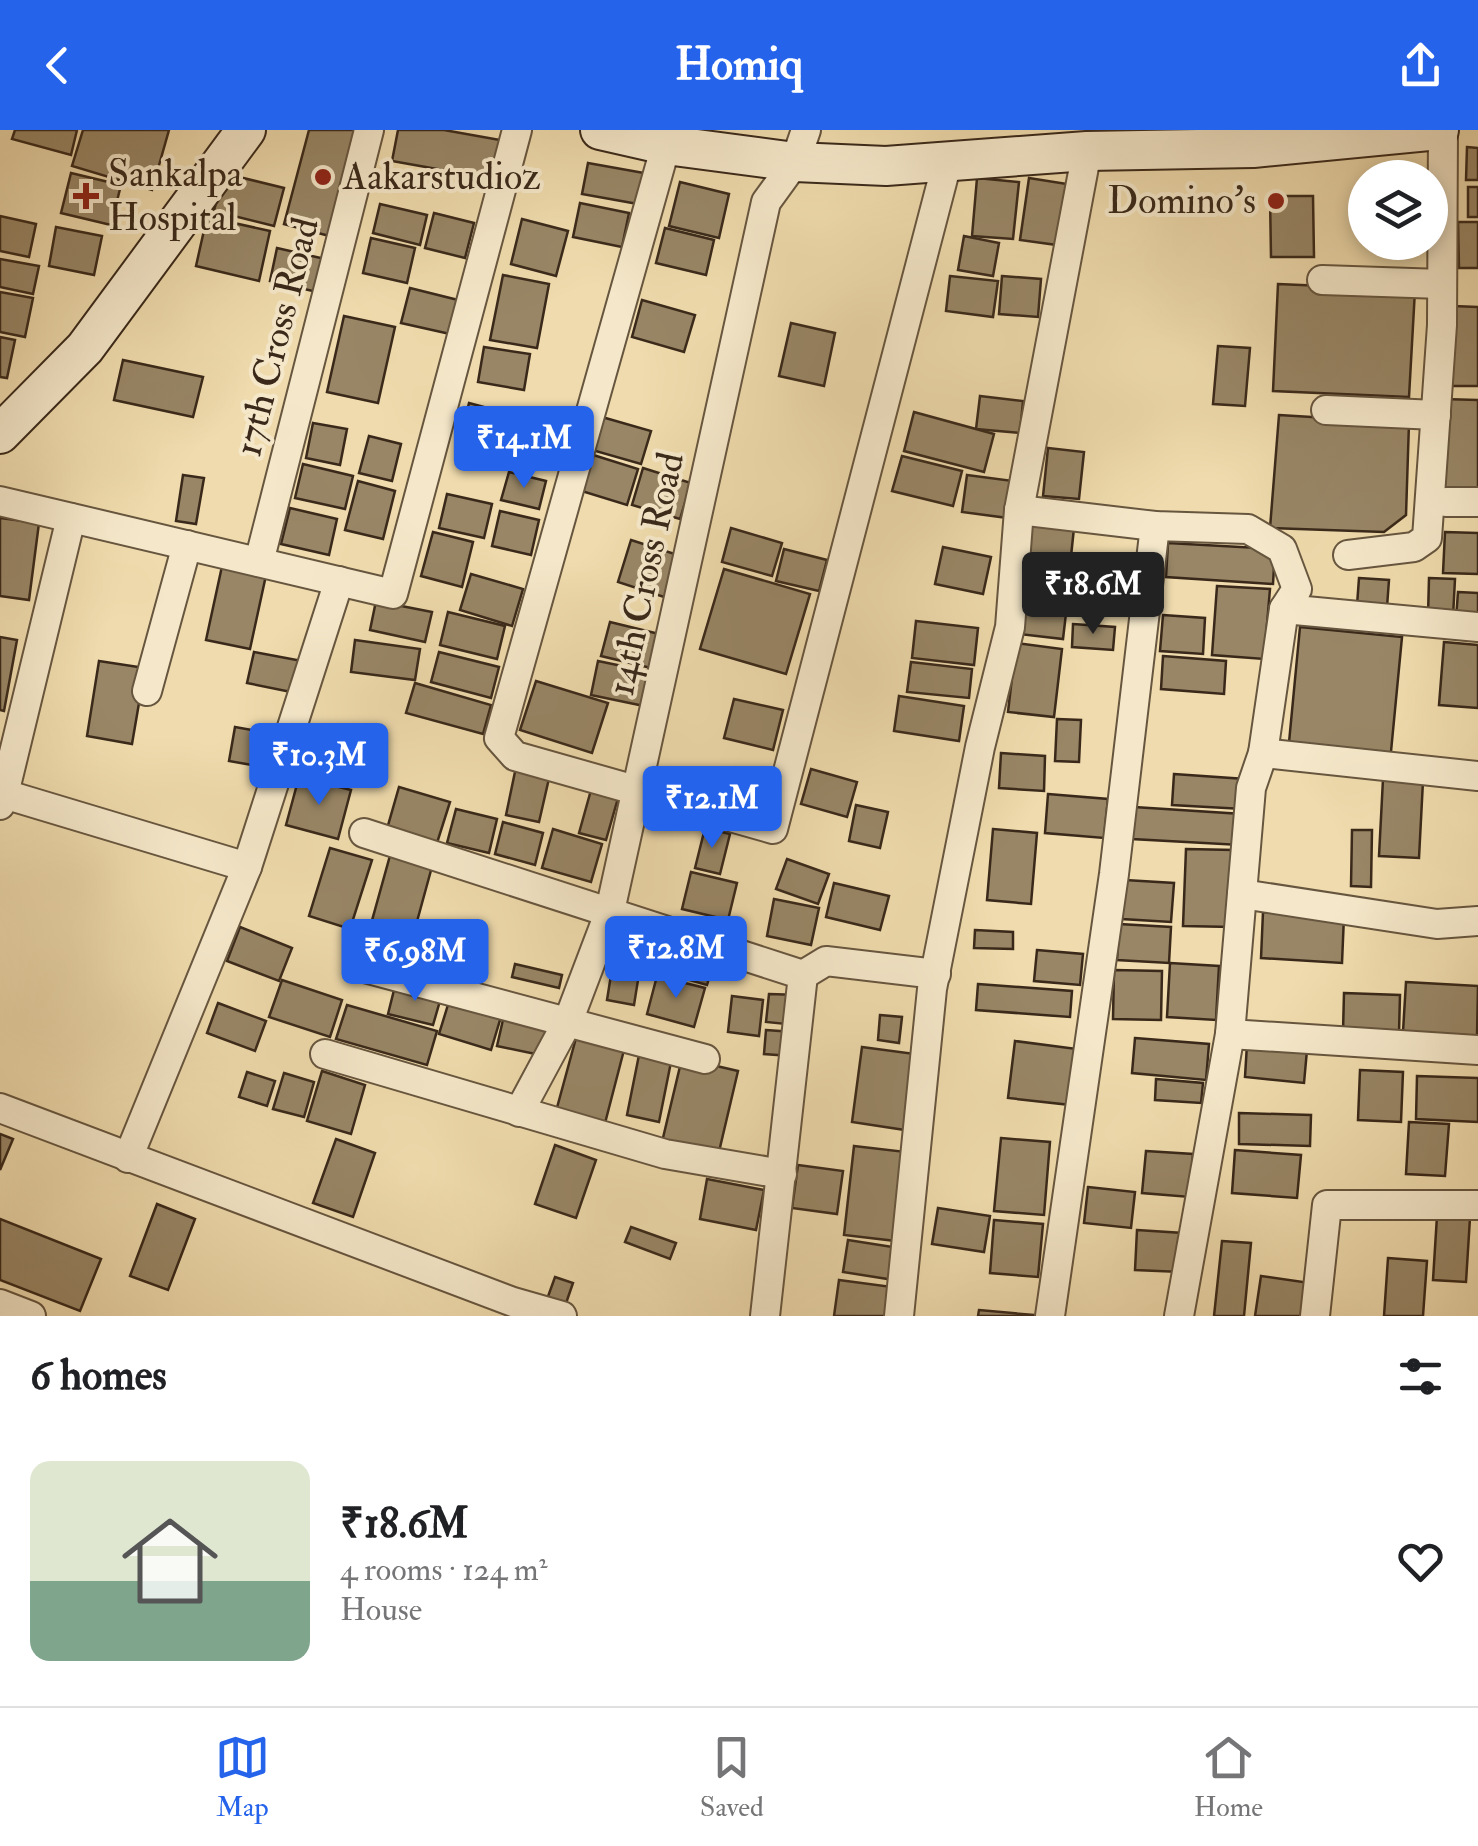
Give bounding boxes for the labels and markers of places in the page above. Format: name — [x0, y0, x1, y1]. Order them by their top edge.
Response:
place label: Sankalpa Hospital — [108, 150, 243, 242]
place label: Aakarstudioz — [342, 153, 541, 201]
marker: Aakarstudioz — [312, 166, 334, 188]
place label: Domino's — [1107, 177, 1256, 225]
marker: Sankalpa Hospital — [73, 183, 99, 209]
marker: Domino's — [1265, 190, 1287, 212]
pin: ₹14.1M — [443, 406, 605, 491]
pin: ₹18.6M — [1012, 552, 1174, 637]
pin: ₹10.3M — [238, 723, 400, 808]
pin: ₹12.1M — [631, 766, 793, 851]
pin: ₹12.8M — [595, 916, 757, 1001]
pin: ₹6.98M — [334, 919, 496, 1004]

